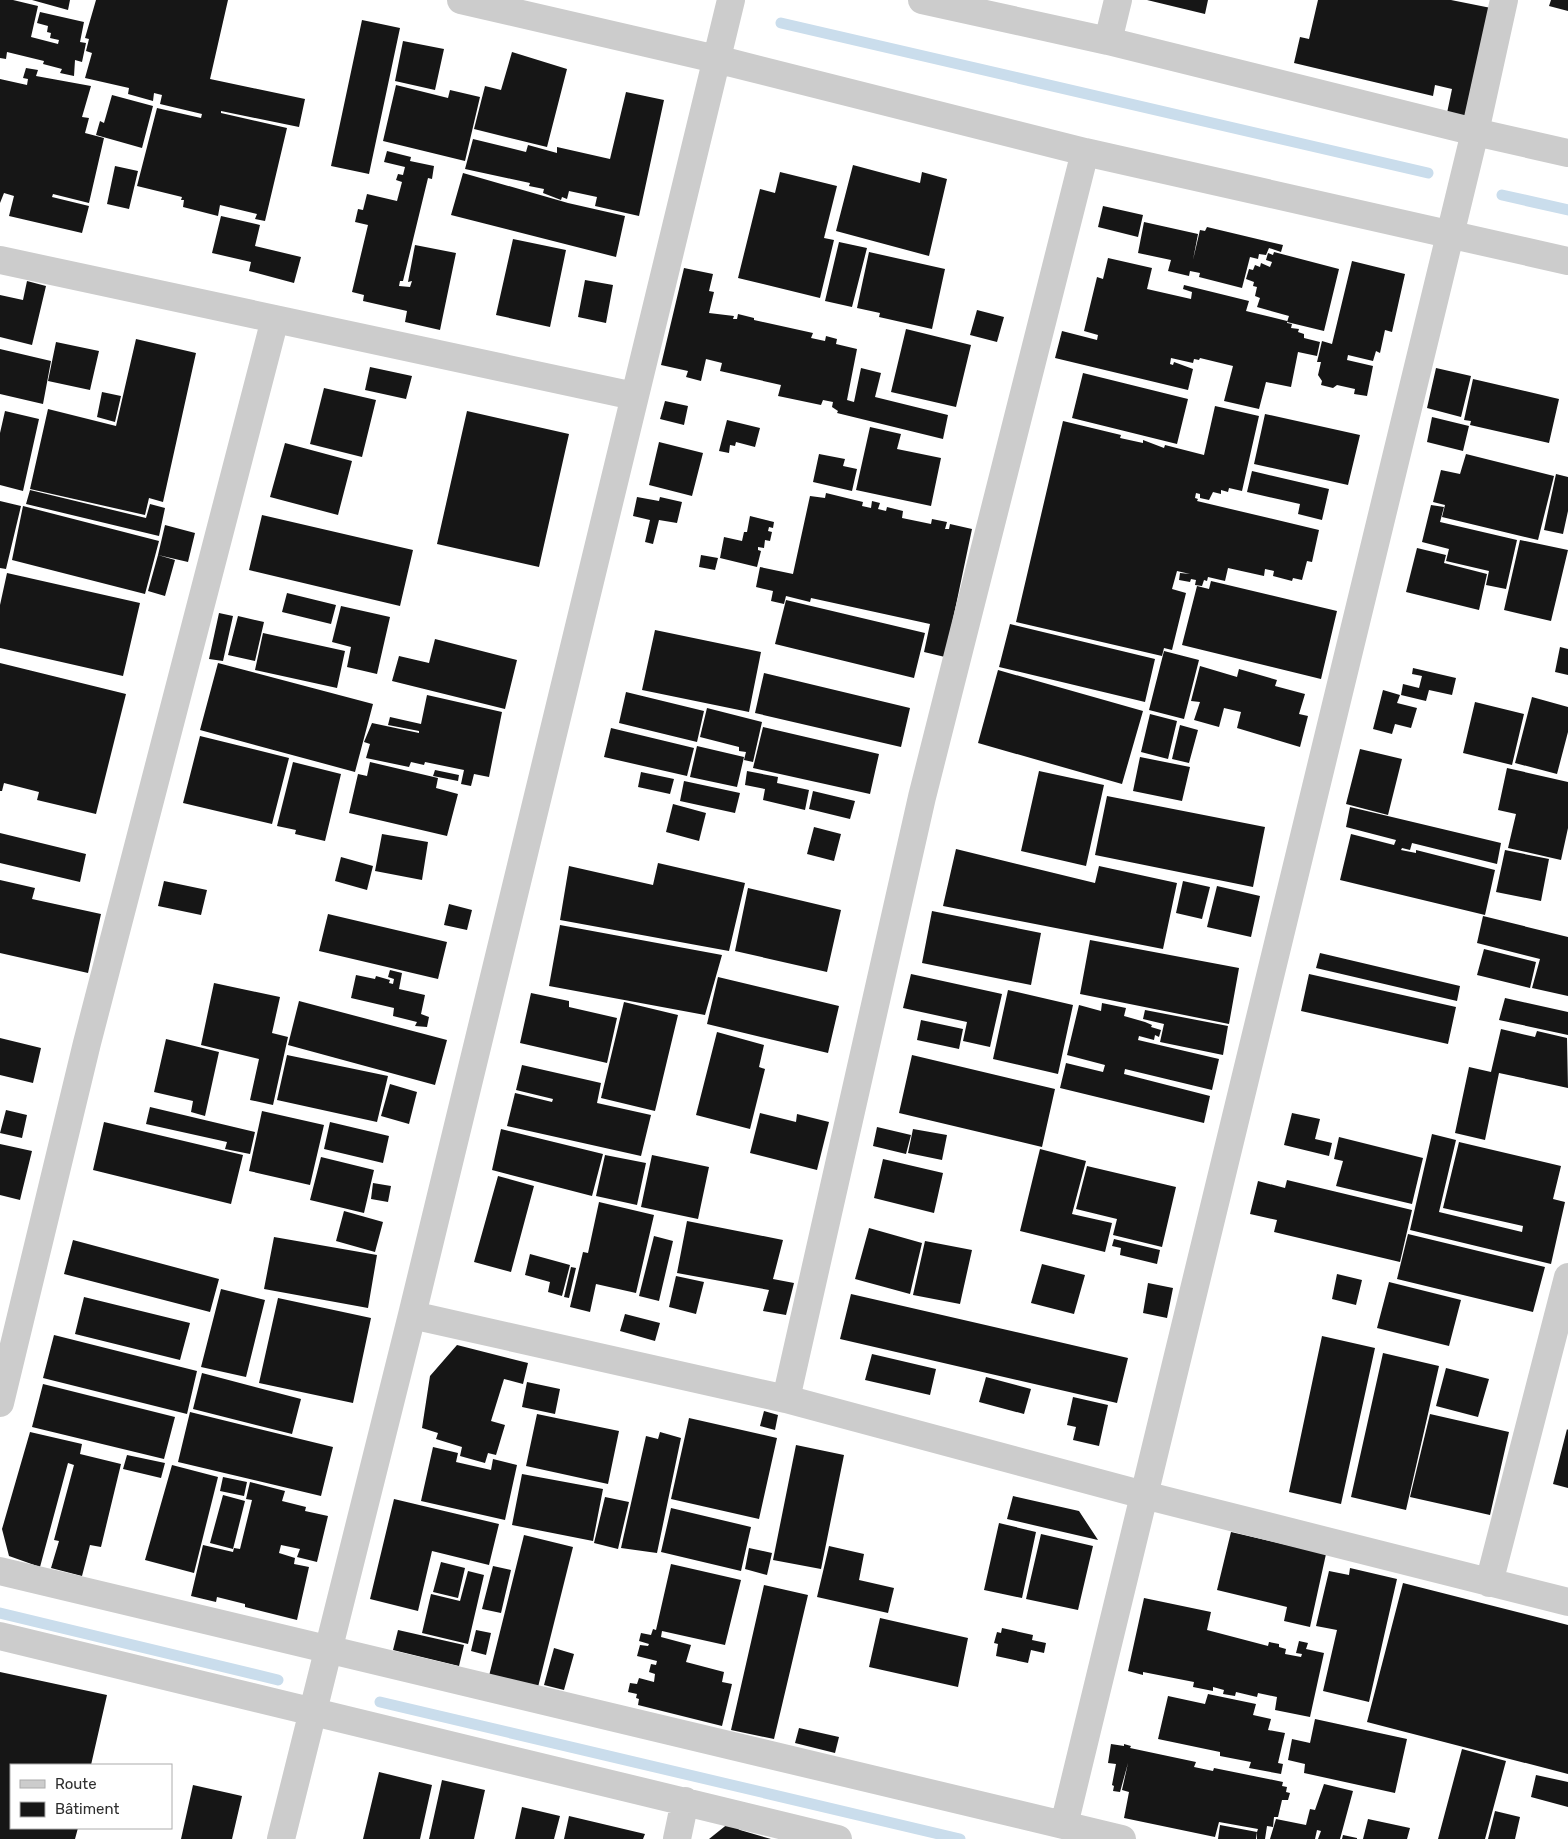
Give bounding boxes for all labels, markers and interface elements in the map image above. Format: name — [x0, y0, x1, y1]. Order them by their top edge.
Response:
legend — [10, 1764, 172, 1829]
text: Route — [55, 1775, 97, 1793]
text: Bâtiment — [55, 1800, 119, 1818]

